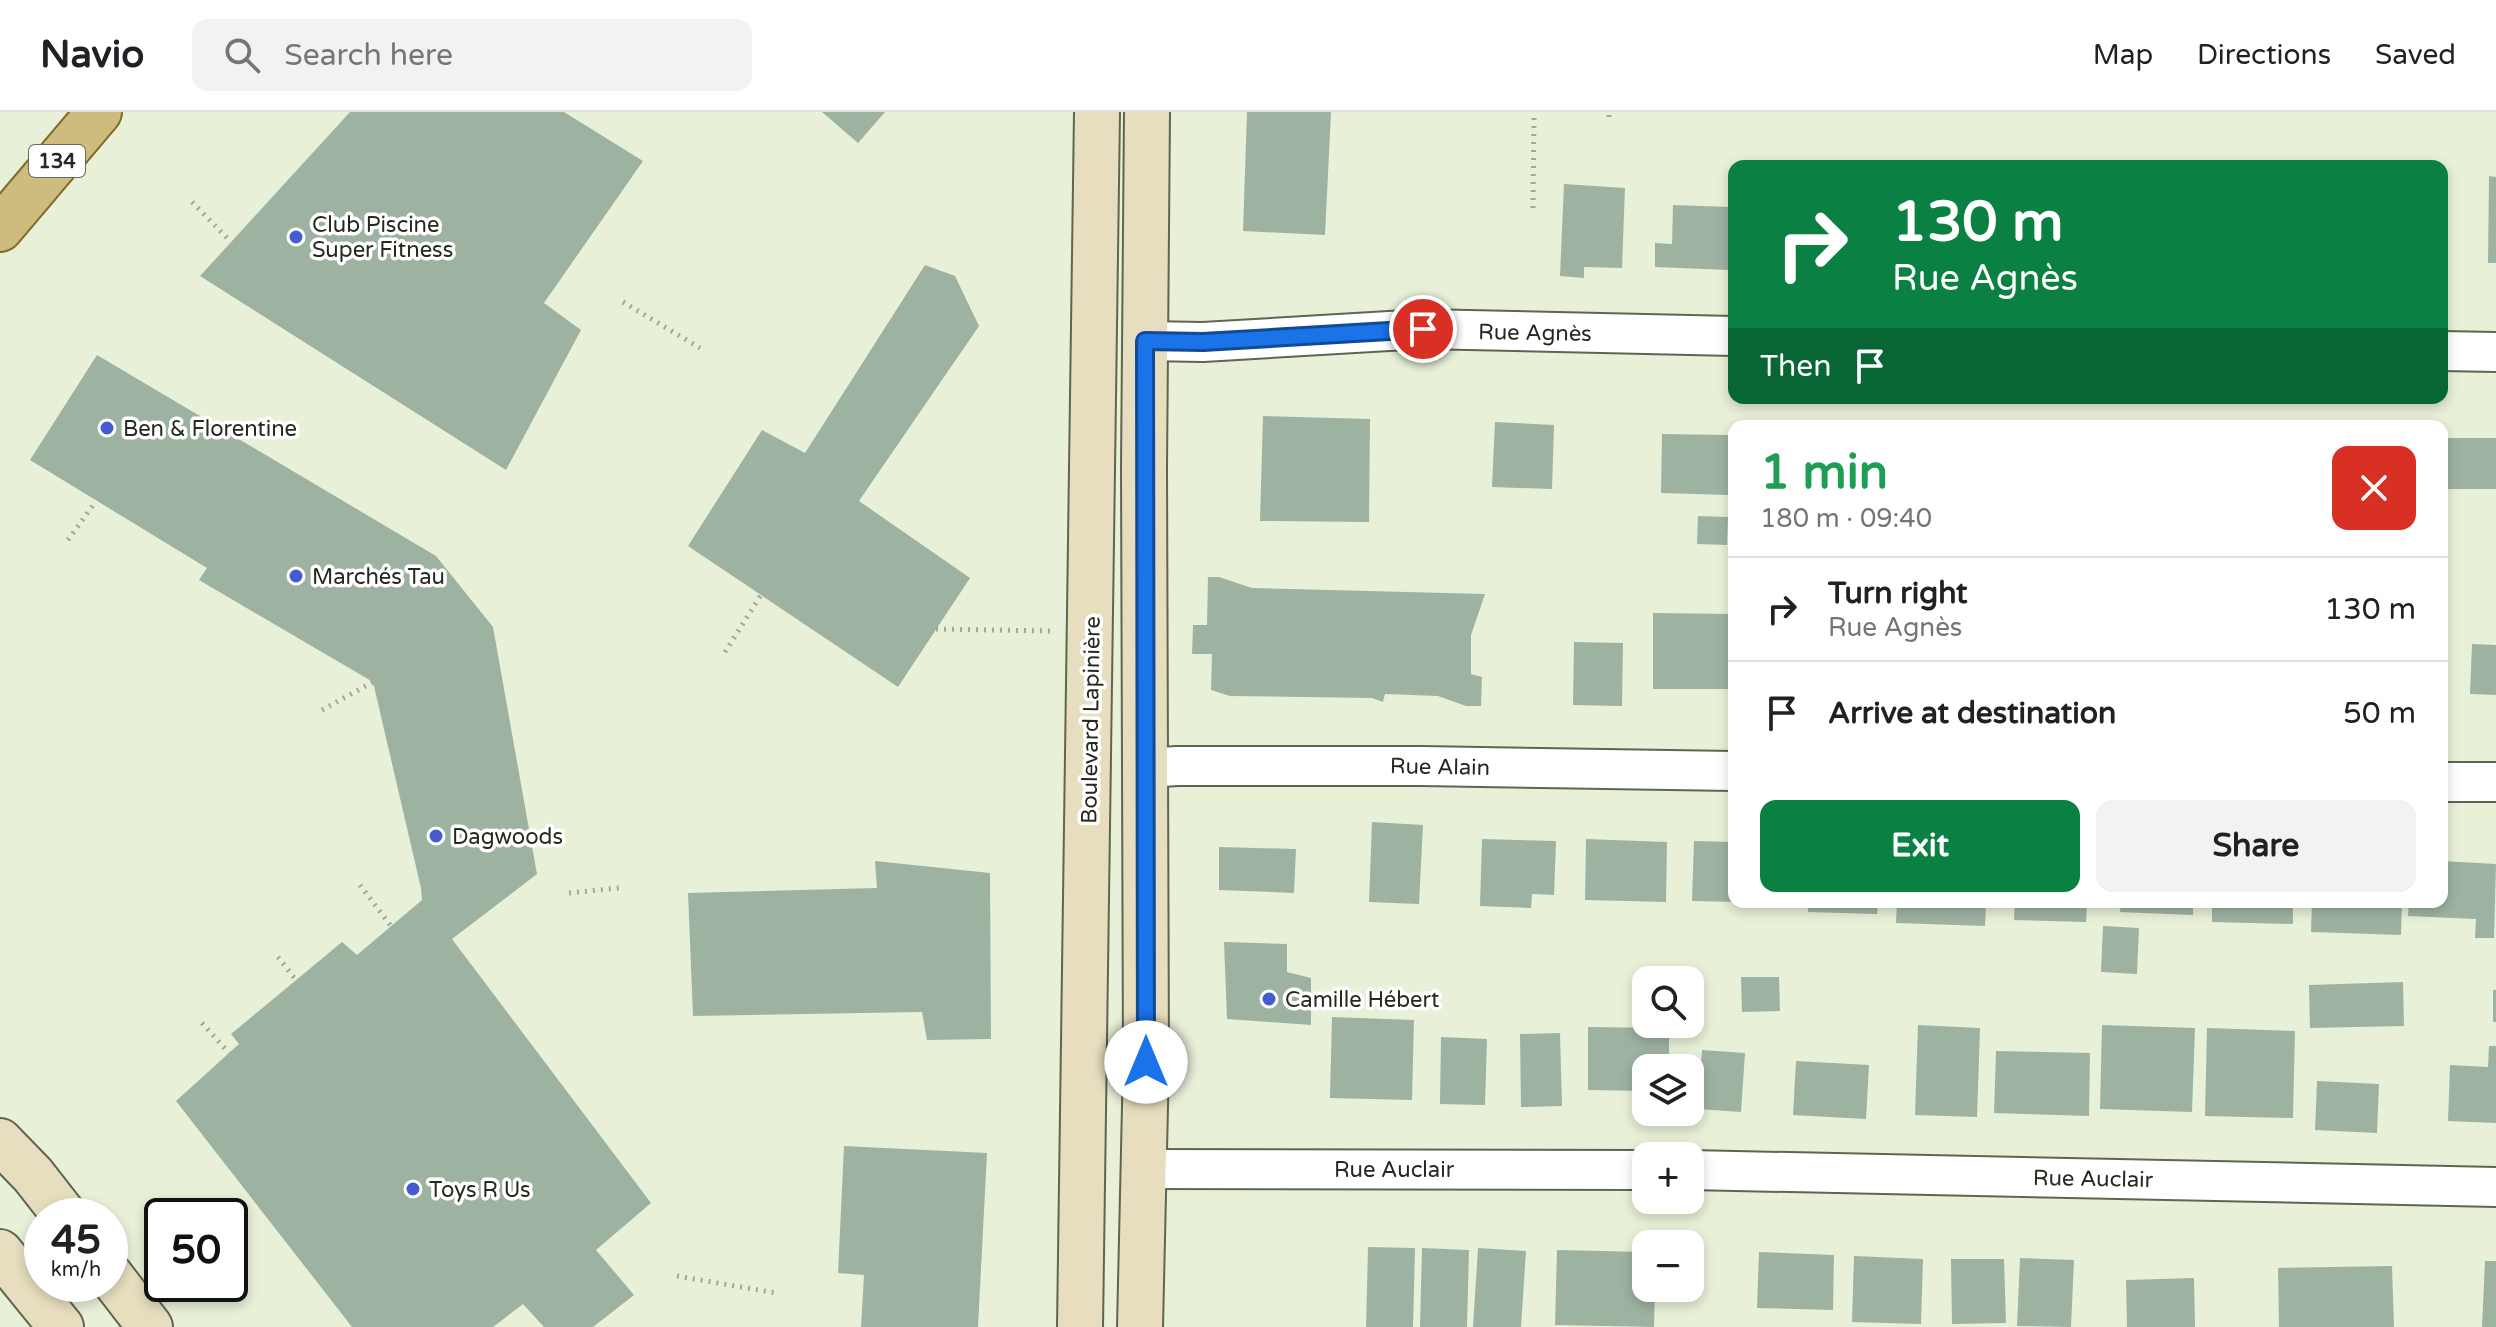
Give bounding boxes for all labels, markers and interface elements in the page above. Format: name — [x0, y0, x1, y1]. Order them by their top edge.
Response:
search box — [192, 19, 752, 91]
text: Navio — [40, 32, 144, 78]
icon: search — [220, 33, 264, 77]
text: Search here — [284, 37, 453, 74]
text: Map — [2093, 38, 2153, 72]
text: Directions — [2197, 38, 2331, 72]
text: Saved — [2375, 38, 2456, 72]
road number: 134 — [29, 145, 85, 177]
text: 130 m — [1892, 189, 2063, 256]
icon: right — [1760, 192, 1864, 296]
place label: Club Piscine Super Fitness — [312, 212, 453, 263]
marker: Club Piscine Super Fitness — [287, 228, 305, 246]
text: Rue Agnès — [1892, 257, 2078, 300]
pin — [1389, 295, 1457, 363]
icon: arrive — [1401, 307, 1445, 351]
street label: Rue Agnès — [1478, 319, 1592, 347]
icon: arrive — [1848, 344, 1892, 388]
text: Then — [1760, 348, 1832, 385]
place label: Ben & Florentine — [123, 416, 297, 442]
marker: Ben & Florentine — [98, 419, 116, 437]
text: 1 min — [1760, 444, 1888, 502]
button: close — [2332, 446, 2416, 530]
text: 180 m · 09:40 — [1760, 503, 1932, 534]
place label: Marchés Tau — [312, 564, 445, 590]
marker: Marchés Tau — [287, 567, 305, 585]
text: Turn right — [1828, 575, 1968, 612]
icon: right — [1760, 587, 1804, 631]
text: 130 m — [2324, 591, 2416, 628]
text: Rue Agnès — [1828, 612, 1962, 643]
street label: Boulevard Lapinière — [1076, 616, 1106, 824]
icon: arrive — [1760, 691, 1804, 735]
text: Arrive at destination — [1828, 695, 2116, 732]
text: 50 m — [2343, 695, 2416, 732]
street label: Rue Alain — [1390, 753, 1490, 781]
button: Exit — [1760, 800, 2080, 892]
button: Share — [2096, 800, 2416, 892]
place label: Dagwoods — [452, 824, 563, 850]
marker: Dagwoods — [427, 827, 445, 845]
map controls — [1632, 966, 1704, 1302]
button: search — [1632, 966, 1704, 1038]
place label: Camille Hébert — [1285, 987, 1439, 1013]
marker: Camille Hébert — [1260, 990, 1278, 1008]
position arrow — [1104, 1020, 1188, 1104]
button: layers — [1632, 1054, 1704, 1126]
button: + — [1632, 1142, 1704, 1214]
street label: Rue Auclair — [1334, 1157, 1455, 1183]
street label: Rue Auclair — [2033, 1165, 2154, 1193]
place label: Toys R Us — [429, 1177, 531, 1203]
marker: Toys R Us — [404, 1180, 422, 1198]
speed limit sign: 50 — [144, 1198, 248, 1302]
text: 45 — [51, 1216, 101, 1264]
button: − — [1632, 1230, 1704, 1302]
text: km/h — [51, 1258, 101, 1282]

